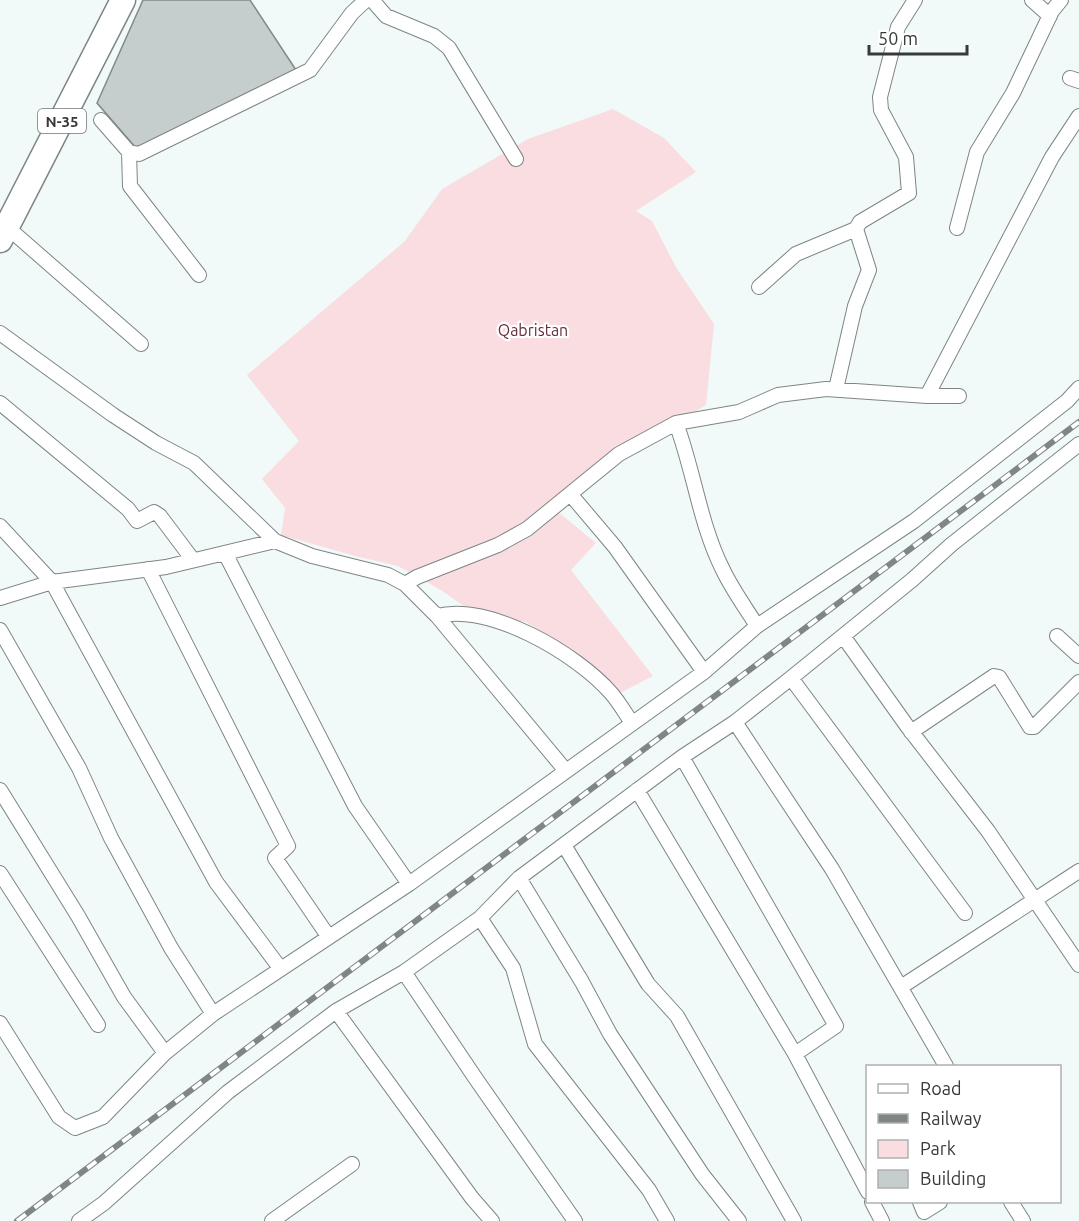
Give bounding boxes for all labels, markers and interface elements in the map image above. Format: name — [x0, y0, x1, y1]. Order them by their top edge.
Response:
scale bar — [869, 18, 966, 56]
text: 50 m — [878, 28, 918, 48]
road number: N-35 — [38, 109, 86, 133]
park label: Qabristan — [498, 321, 568, 339]
legend — [866, 1065, 1061, 1203]
text: Road — [920, 1078, 962, 1098]
text: Railway — [920, 1108, 982, 1128]
text: Park — [920, 1138, 956, 1158]
text: Building — [920, 1168, 986, 1188]

